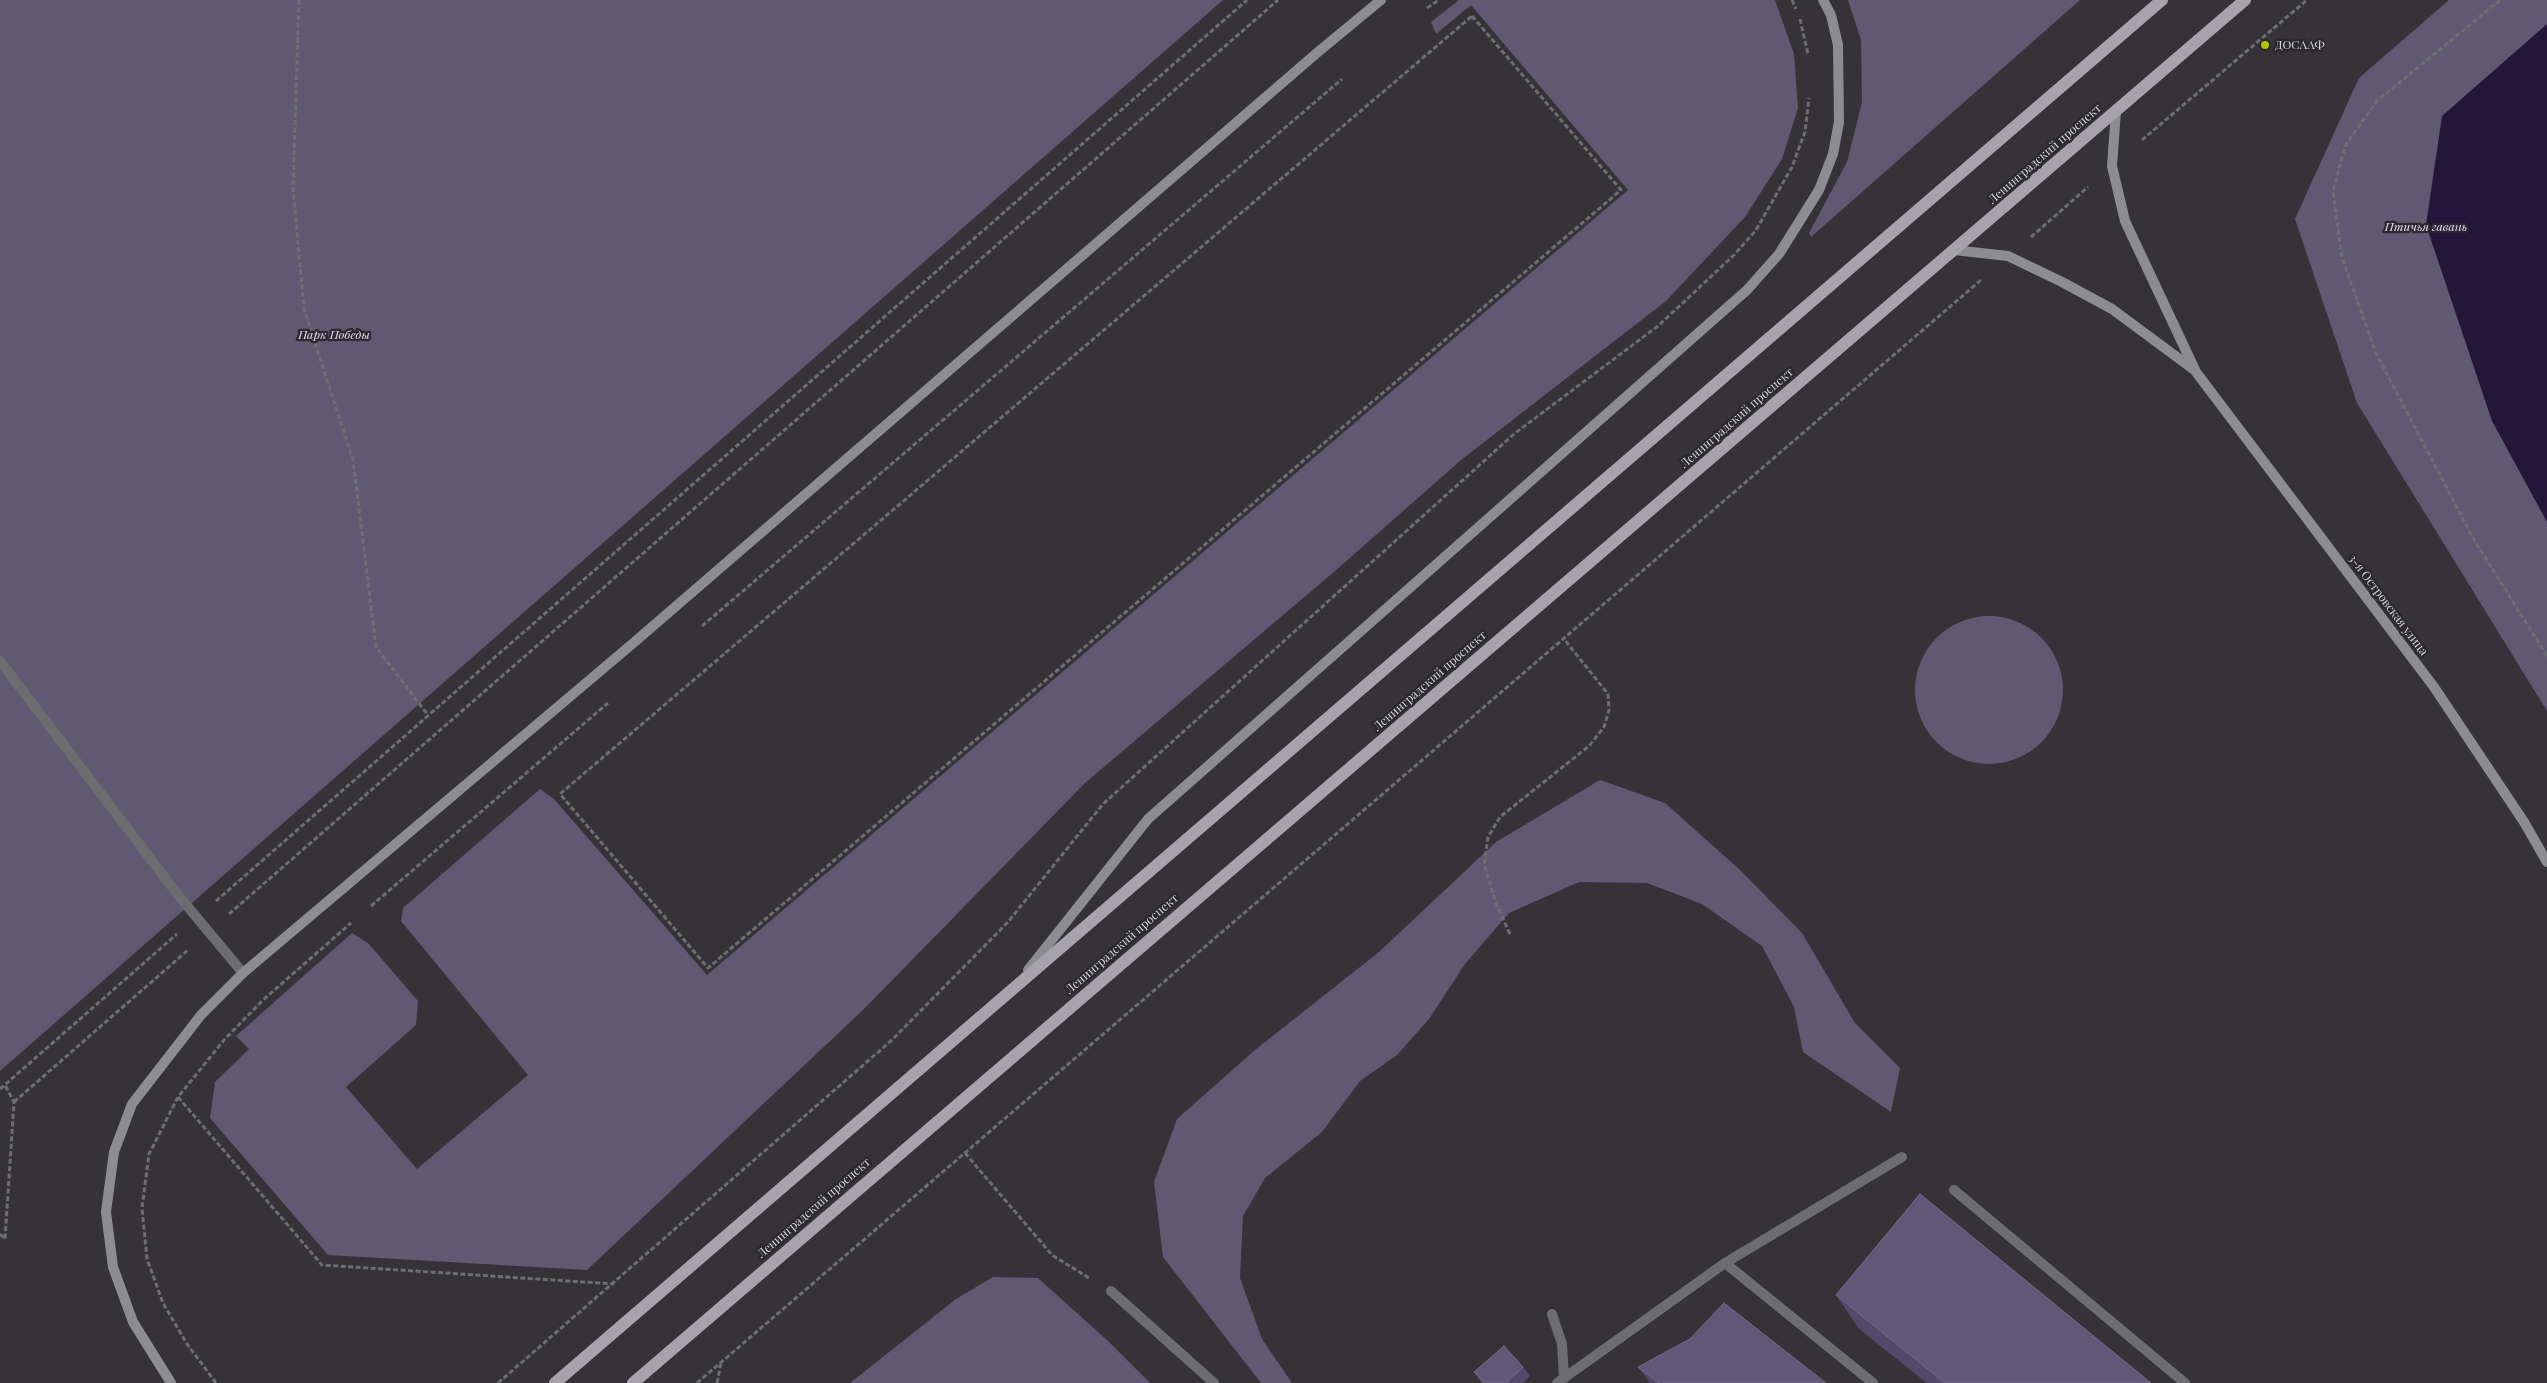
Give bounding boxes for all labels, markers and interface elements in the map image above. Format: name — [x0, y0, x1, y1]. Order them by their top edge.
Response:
place label: ДОСААФ — [2275, 38, 2325, 52]
marker: ДОСААФ — [2259, 39, 2271, 51]
street label: Ленинградский проспект — [1985, 101, 2105, 207]
park label: Птичья гавань — [2385, 220, 2467, 234]
park label: Парк Победы — [298, 328, 370, 342]
street label: Ленинградский проспект — [1677, 365, 1797, 471]
street label: 3-я Островская улица — [2345, 552, 2431, 658]
street label: Ленинградский проспект — [1370, 628, 1490, 734]
street label: Ленинградский проспект — [1062, 891, 1182, 997]
street label: Ленинградский проспект — [754, 1155, 874, 1261]

